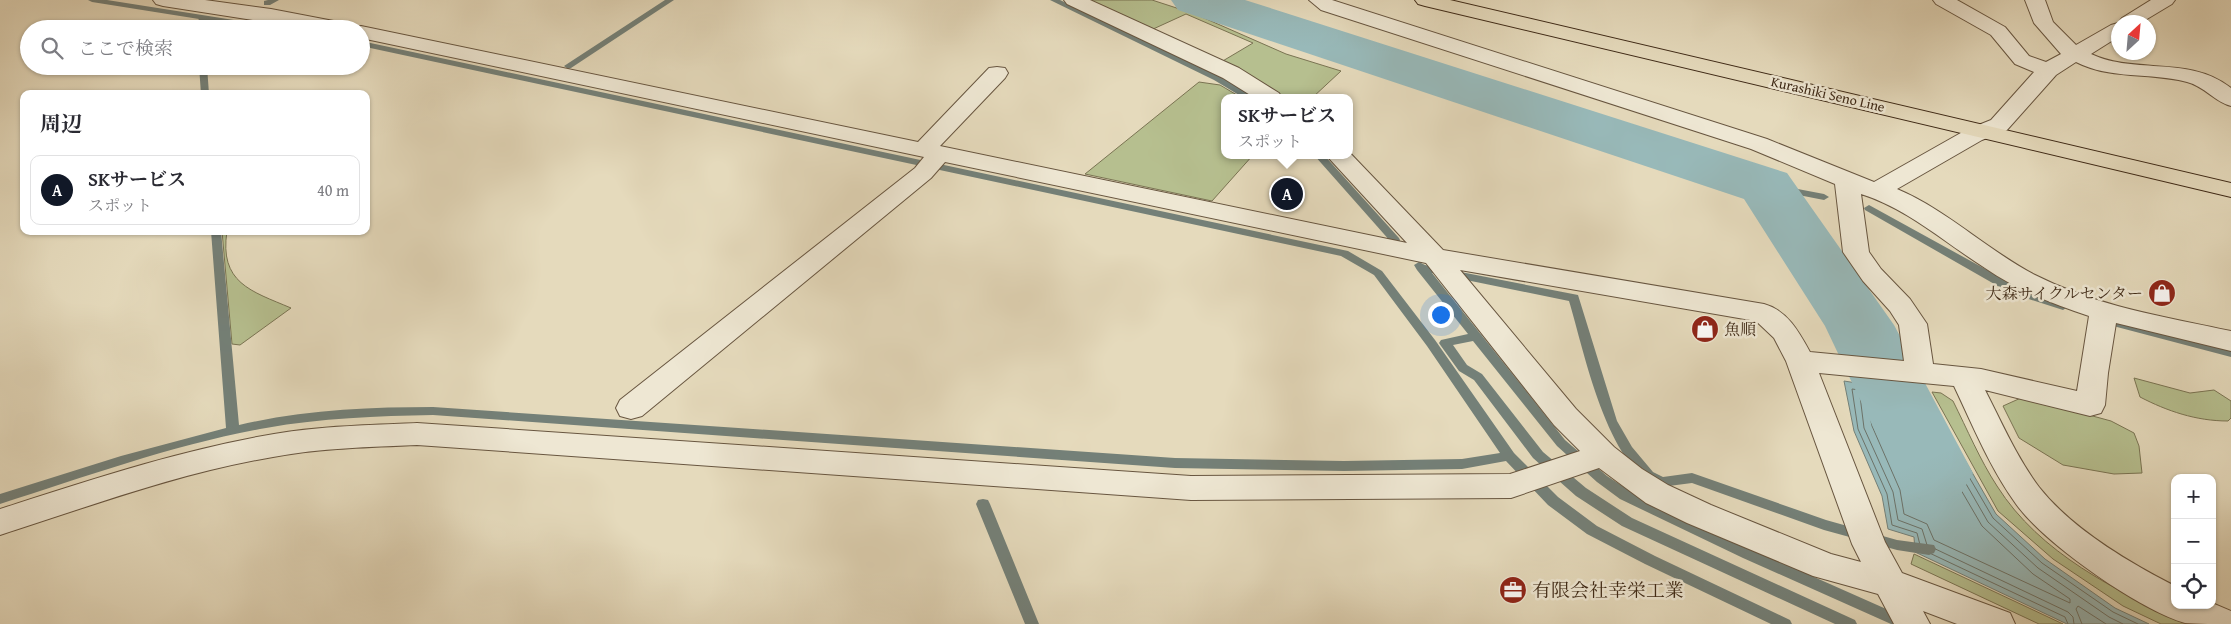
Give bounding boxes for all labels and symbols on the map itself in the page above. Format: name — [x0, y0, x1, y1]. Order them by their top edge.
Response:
north arrow — [2111, 15, 2156, 60]
street label: Kurashiki Seno Line — [1769, 71, 1887, 117]
pin: A — [1271, 175, 1303, 213]
shop icon: 大森サイクルセンター — [2147, 278, 2177, 308]
place label: 大森サイクルセンター — [1986, 281, 2143, 305]
your location — [1428, 302, 1454, 328]
shop icon: 魚順 — [1690, 314, 1720, 344]
place label: 魚順 — [1724, 317, 1756, 341]
office icon: 有限会社幸栄工業 — [1498, 575, 1528, 605]
place label: 有限会社幸栄工業 — [1532, 576, 1684, 604]

